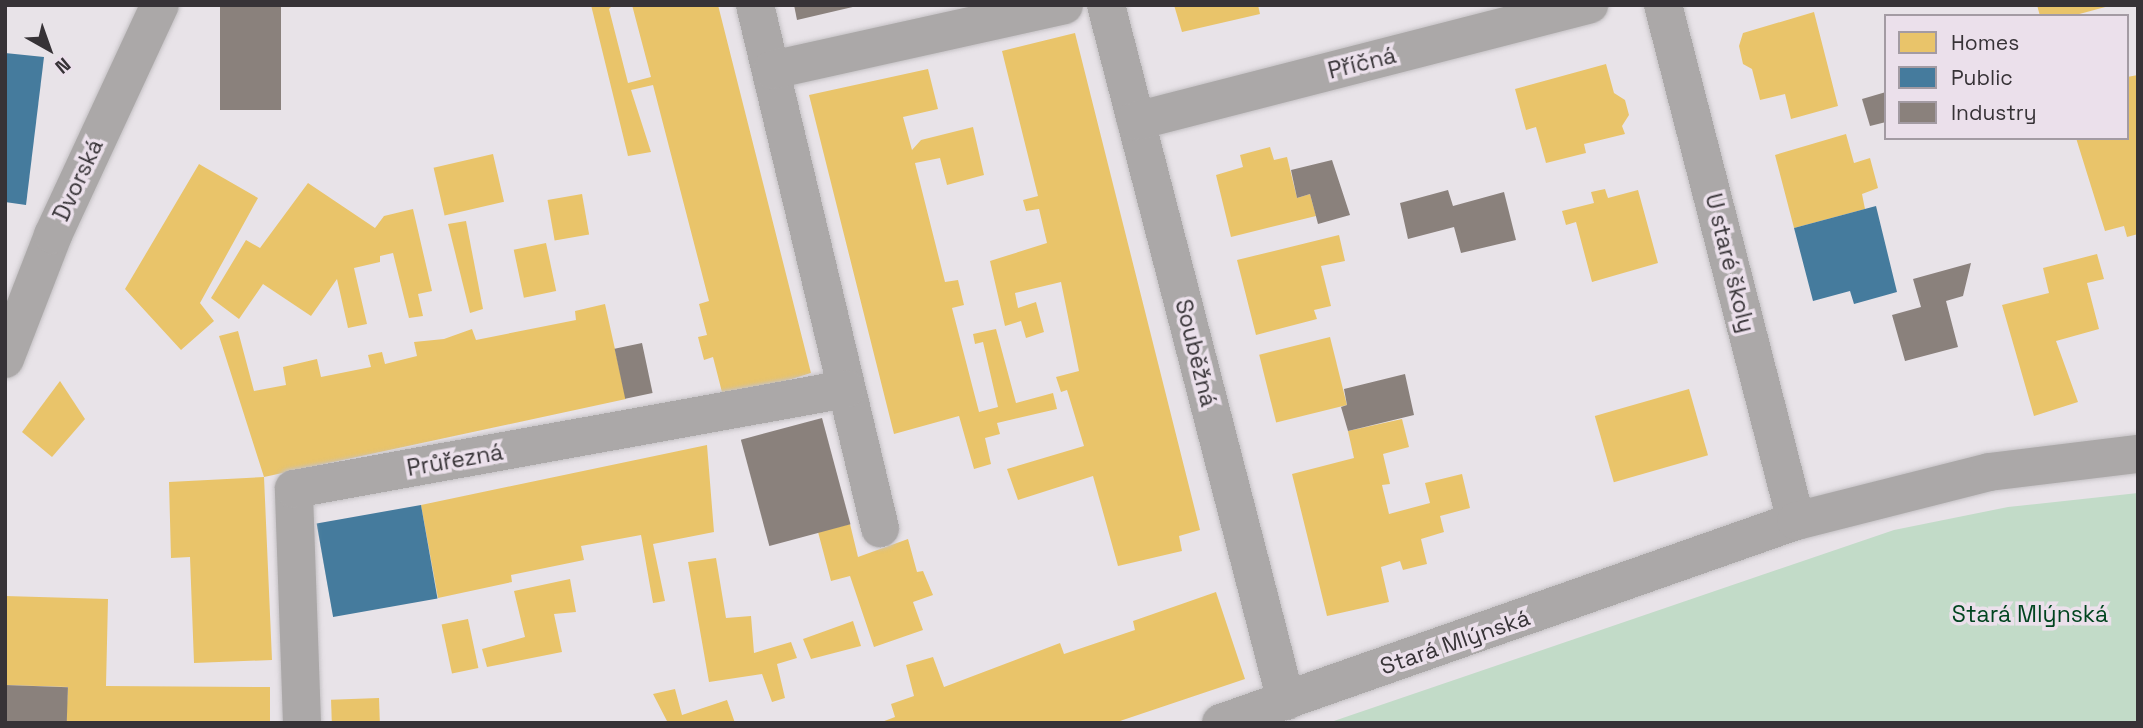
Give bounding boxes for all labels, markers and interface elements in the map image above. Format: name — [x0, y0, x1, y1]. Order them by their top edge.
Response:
north arrow — [14, 14, 84, 84]
legend — [1884, 14, 2129, 140]
text: Homes — [1951, 29, 2019, 56]
street label: Příčná — [1325, 41, 1399, 85]
text: N — [50, 52, 76, 79]
text: Public — [1951, 64, 2013, 91]
text: Industry — [1951, 99, 2037, 126]
street label: Dvorská — [47, 135, 109, 225]
street label: U staré školy — [1699, 191, 1761, 335]
street label: Souběžná — [1169, 296, 1223, 410]
street label: Průřezná — [405, 438, 505, 482]
park label: Stará Mlýnská — [1952, 600, 2108, 628]
street label: Stará Mlýnská — [1377, 603, 1533, 681]

